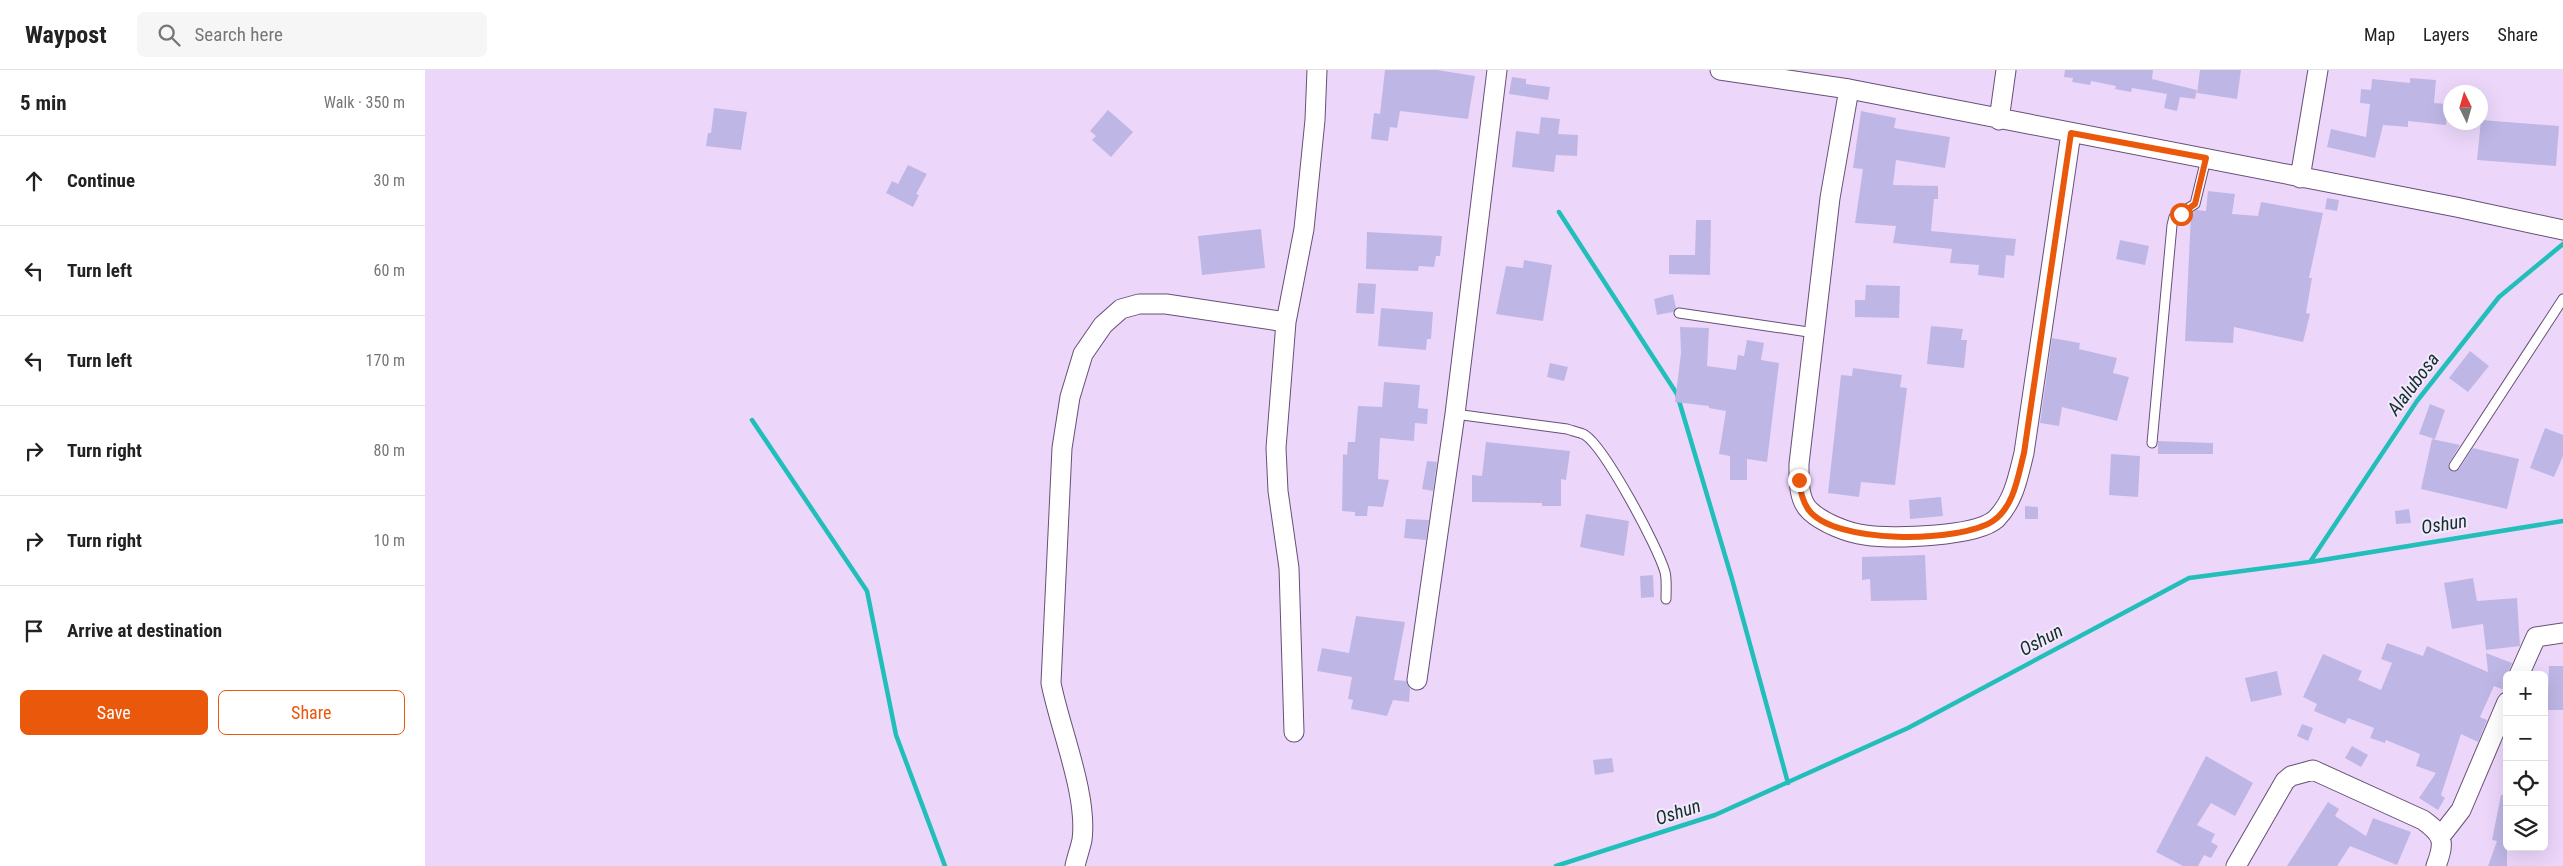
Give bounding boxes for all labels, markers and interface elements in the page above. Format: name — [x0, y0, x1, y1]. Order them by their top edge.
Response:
search box — [137, 12, 487, 57]
text: Waypost — [25, 21, 107, 49]
icon: search — [155, 21, 183, 49]
text: Search here — [195, 23, 283, 46]
text: Map — [2364, 24, 2395, 45]
text: Layers — [2423, 24, 2470, 45]
text: Share — [2498, 24, 2538, 45]
north arrow — [2443, 85, 2488, 130]
text: 5 min — [20, 91, 67, 115]
text: Walk · 350 m — [324, 93, 405, 112]
icon: ahead — [20, 167, 48, 195]
text: Continue — [67, 169, 135, 192]
text: 30 m — [373, 171, 405, 190]
route start — [2170, 203, 2193, 226]
icon: left — [20, 257, 48, 285]
text: Turn left — [67, 259, 132, 282]
text: 60 m — [373, 261, 405, 280]
icon: left — [20, 347, 48, 375]
water label: Alalubosa — [2381, 348, 2444, 421]
text: Turn left — [67, 349, 132, 372]
text: 170 m — [366, 351, 405, 370]
icon: right — [20, 437, 48, 465]
text: Turn right — [67, 439, 142, 462]
text: 80 m — [373, 441, 405, 460]
route end — [1788, 469, 1811, 492]
water label: Oshun — [2419, 509, 2469, 539]
icon: right — [20, 527, 48, 555]
text: Turn right — [67, 529, 142, 552]
text: 10 m — [373, 531, 405, 550]
icon: arrive — [20, 617, 48, 645]
text: Arrive at destination — [67, 619, 222, 642]
water label: Oshun — [2015, 619, 2067, 661]
map controls — [2503, 671, 2548, 851]
button: + — [2503, 671, 2548, 716]
button: Save — [20, 690, 208, 735]
button: Share — [218, 690, 405, 735]
button: − — [2503, 716, 2548, 761]
button: locate — [2503, 761, 2548, 806]
water label: Oshun — [1652, 794, 1704, 830]
button: layers — [2503, 806, 2548, 851]

